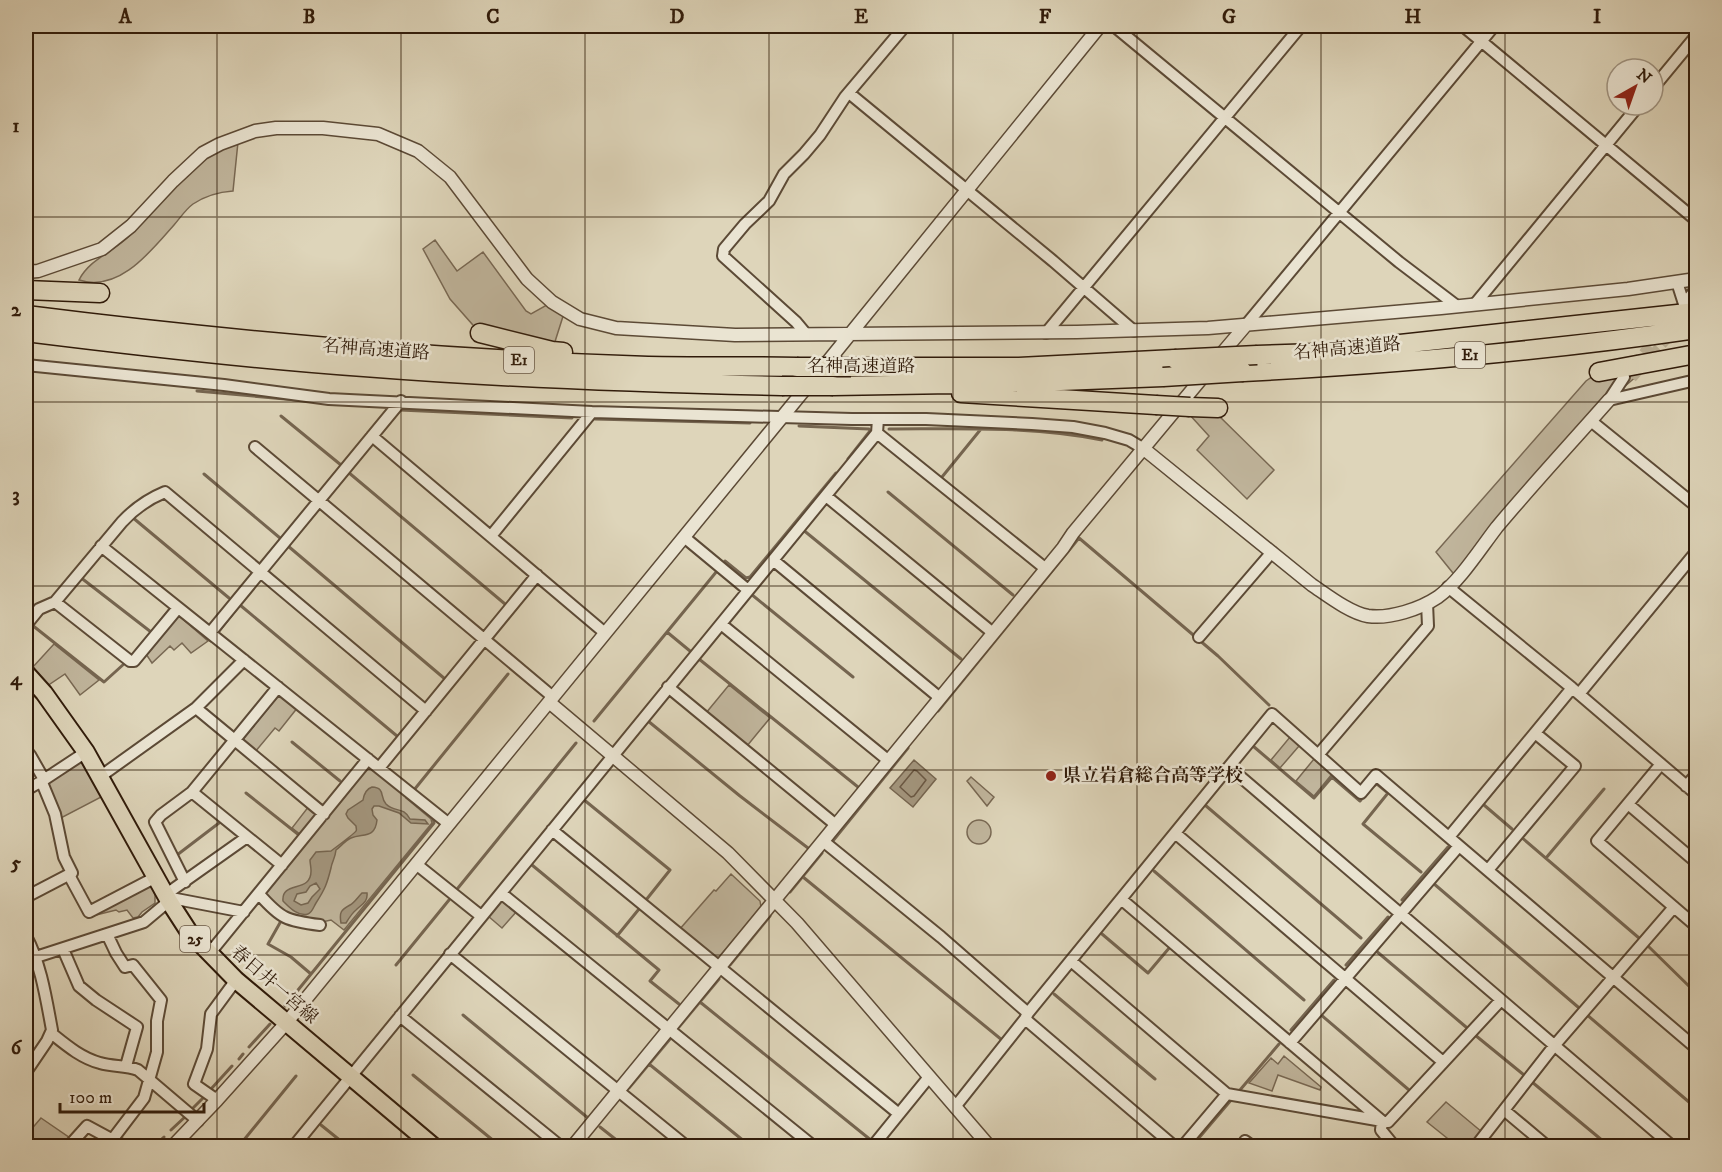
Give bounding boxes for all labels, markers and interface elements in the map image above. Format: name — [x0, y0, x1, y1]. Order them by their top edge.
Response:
text: A — [118, 5, 133, 30]
text: B — [303, 5, 315, 30]
text: C — [486, 5, 500, 30]
text: D — [670, 5, 685, 30]
text: E — [854, 5, 868, 30]
text: F — [1039, 5, 1052, 30]
text: G — [1222, 5, 1236, 30]
text: H — [1405, 5, 1422, 30]
text: I — [1593, 5, 1601, 30]
north arrow — [1605, 57, 1665, 117]
text: N — [1633, 64, 1655, 88]
text: 1 — [12, 114, 20, 139]
text: 2 — [11, 298, 22, 323]
street label: 名神高速道路 — [1292, 333, 1402, 365]
street label: 名神高速道路 — [321, 335, 431, 365]
road number: E1 — [1455, 342, 1485, 368]
road number: E1 — [504, 347, 534, 373]
street label: 名神高速道路 — [807, 356, 915, 378]
text: 3 — [12, 483, 20, 508]
text: 4 — [10, 667, 23, 692]
place label: 県立岩倉総合高等学校 — [1063, 765, 1243, 787]
marker: 県立岩倉総合高等学校 — [1044, 769, 1058, 783]
text: 5 — [10, 851, 21, 876]
road number: 25 — [180, 926, 210, 952]
street label: 春日井一宮線 — [226, 941, 322, 1029]
text: 6 — [11, 1036, 23, 1061]
scale bar — [60, 1076, 204, 1114]
text: 100 m — [69, 1087, 112, 1109]

